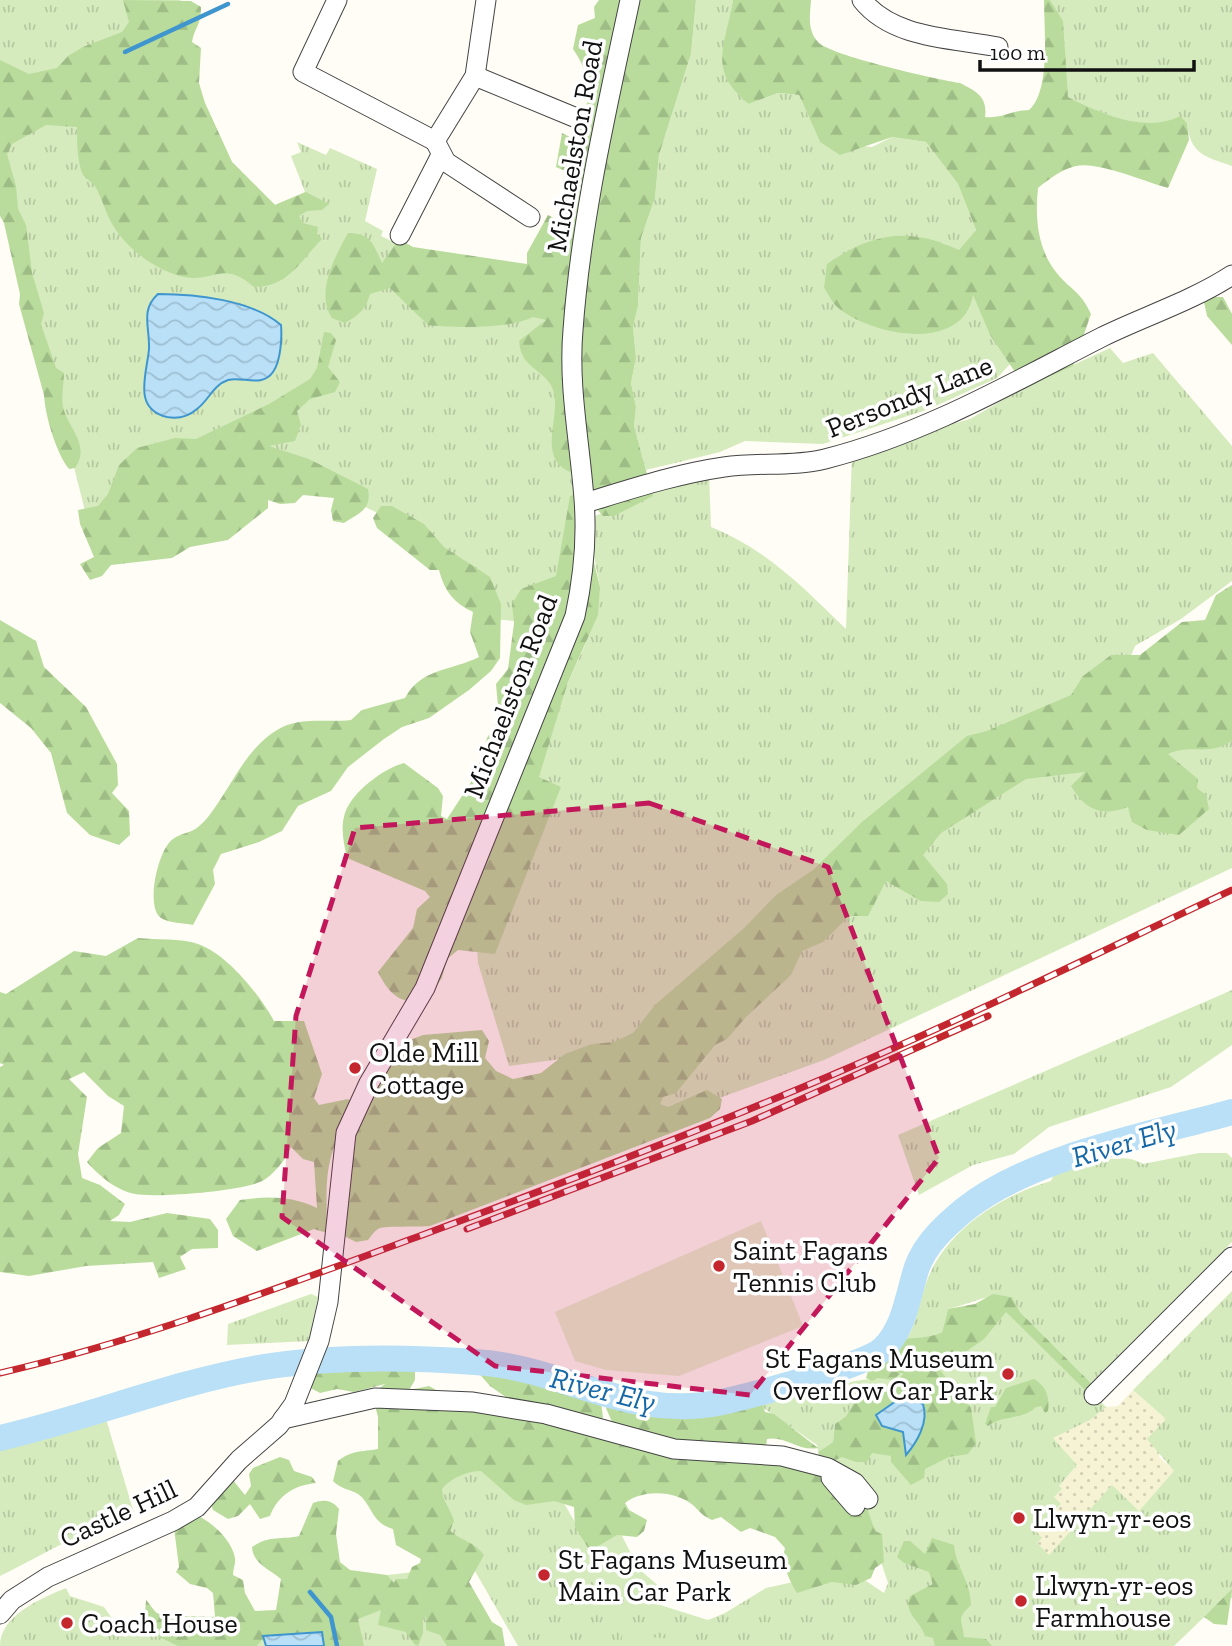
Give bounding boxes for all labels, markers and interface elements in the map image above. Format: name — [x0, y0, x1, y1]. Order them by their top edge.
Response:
scale bar — [980, 28, 1194, 72]
street label: Michaelston Road — [540, 37, 609, 255]
text: 100 m — [990, 40, 1045, 65]
street label: Persondy Lane — [821, 348, 997, 445]
street label: Michaelston Road — [457, 590, 564, 802]
place label: Olde Mill Cottage — [369, 1036, 479, 1101]
marker: Olde Mill Cottage — [347, 1060, 363, 1076]
water label: River Ely — [1067, 1111, 1181, 1175]
place label: Saint Fagans Tennis Club — [733, 1234, 888, 1299]
marker: Saint Fagans Tennis Club — [711, 1258, 727, 1274]
place label: St Fagans Museum Overflow Car Park — [765, 1342, 994, 1407]
water label: River Ely — [547, 1360, 659, 1420]
marker: St Fagans Museum Overflow Car Park — [1000, 1366, 1016, 1382]
street label: Castle Hill — [55, 1472, 182, 1555]
place label: Llwyn-yr-eos — [1033, 1502, 1192, 1535]
marker: Llwyn-yr-eos — [1011, 1510, 1027, 1526]
place label: St Fagans Museum Main Car Park — [558, 1543, 787, 1608]
marker: St Fagans Museum Main Car Park — [536, 1567, 552, 1583]
place label: Llwyn-yr-eos Farmhouse — [1035, 1569, 1194, 1634]
marker: Llwyn-yr-eos Farmhouse — [1013, 1593, 1029, 1609]
place label: Coach House — [81, 1607, 238, 1640]
marker: Coach House — [59, 1615, 75, 1631]

